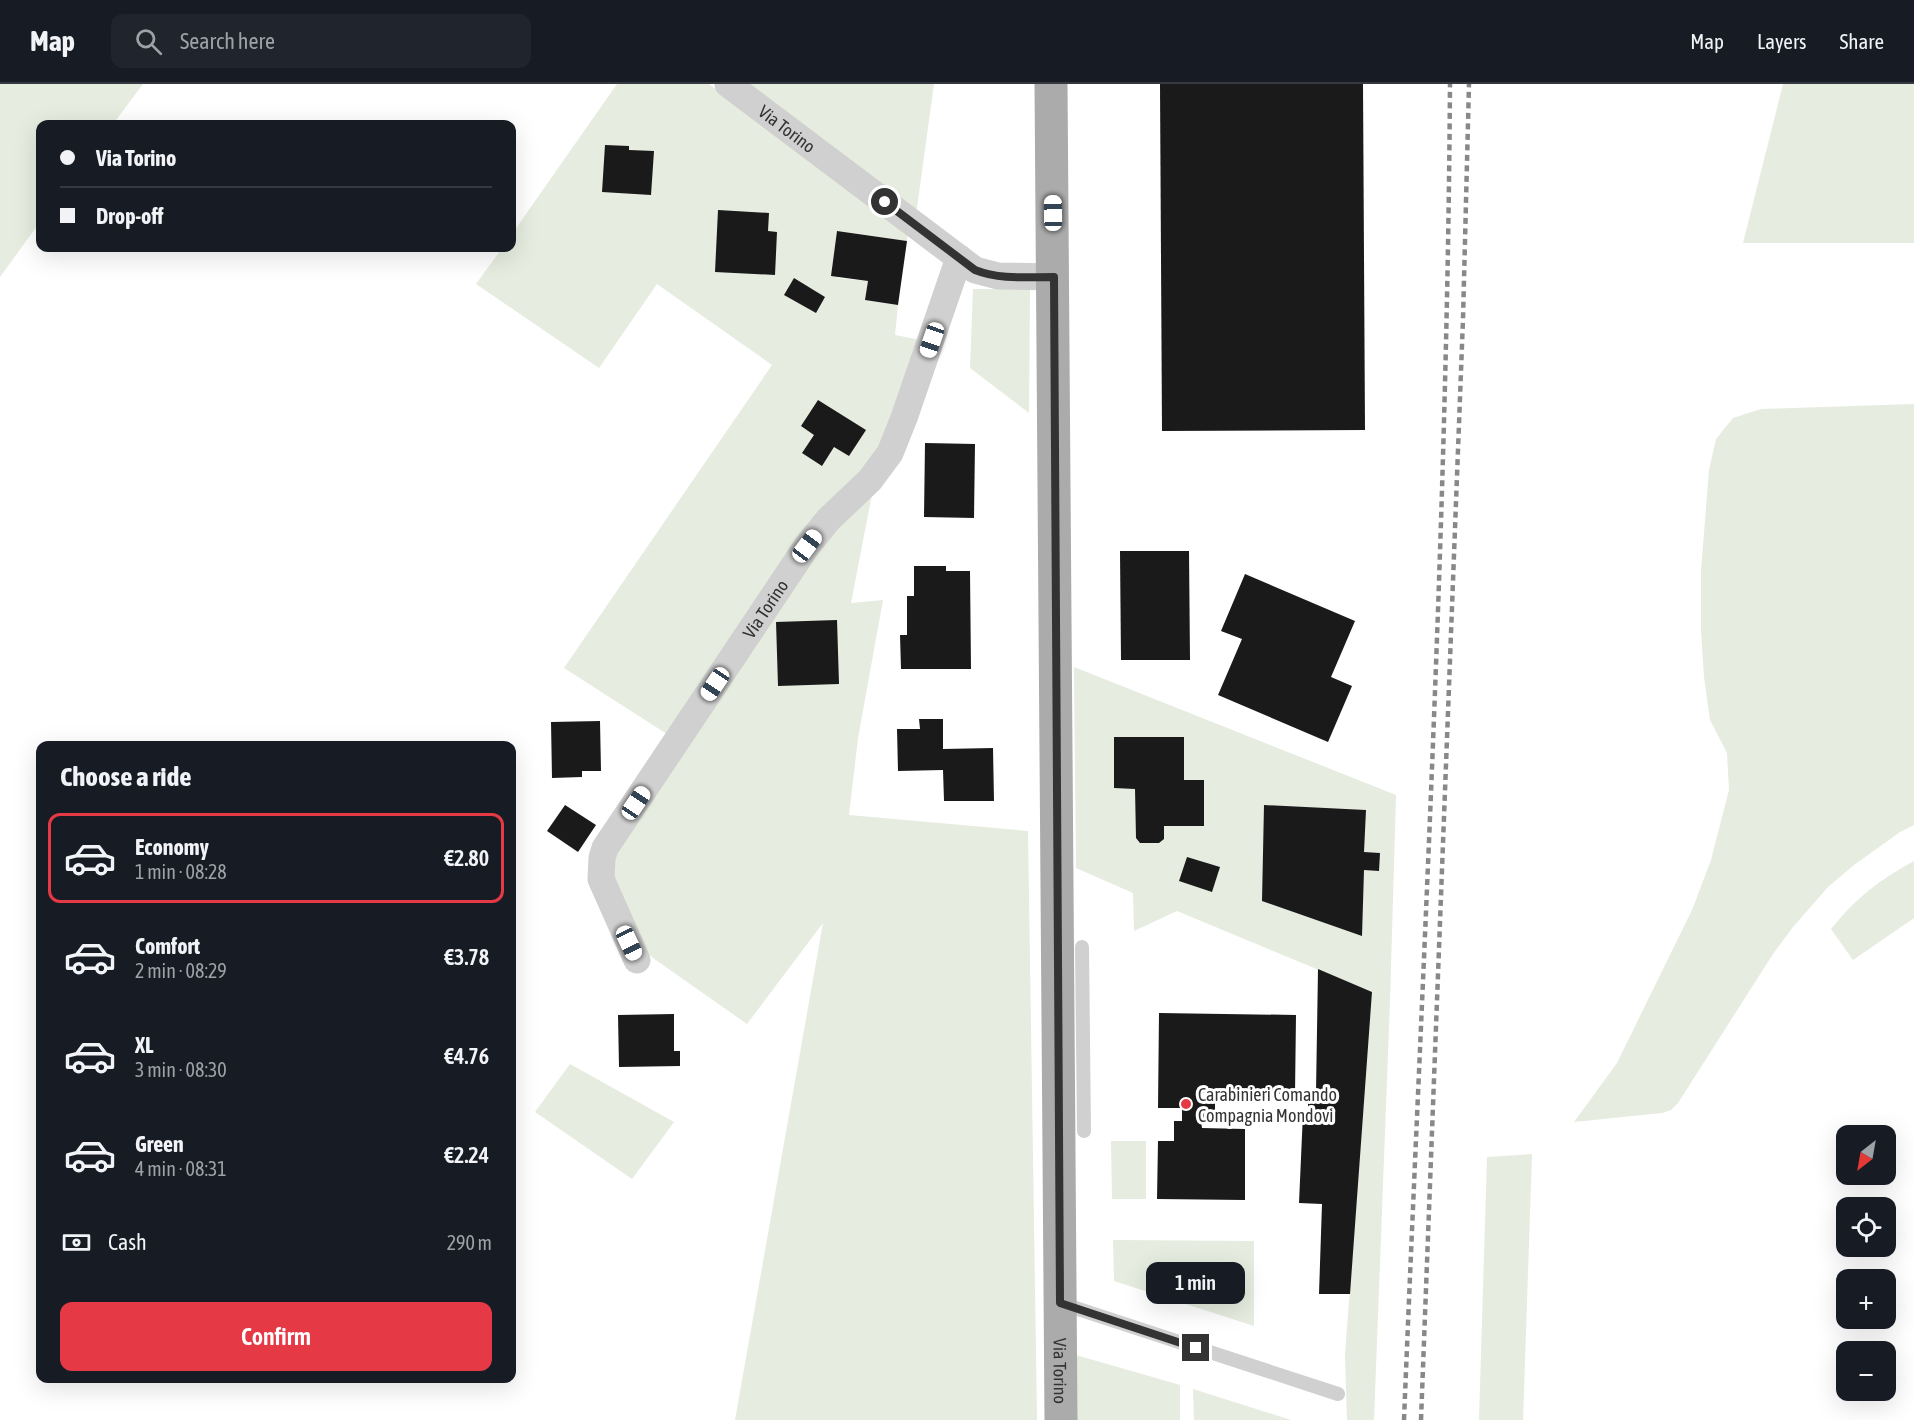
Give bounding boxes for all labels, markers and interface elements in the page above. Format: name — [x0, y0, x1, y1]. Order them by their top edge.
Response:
search box — [111, 14, 531, 68]
text: Map — [30, 25, 75, 57]
icon: search — [132, 25, 165, 58]
text: Search here — [180, 28, 275, 54]
text: Map — [1690, 29, 1724, 53]
text: Layers — [1757, 29, 1807, 53]
text: Share — [1840, 29, 1884, 53]
street label: Via Torino — [755, 100, 820, 157]
text: Via Torino — [96, 145, 176, 171]
route start — [871, 188, 898, 215]
car — [1044, 195, 1062, 231]
text: Drop-off — [96, 203, 163, 229]
car — [918, 320, 946, 360]
car — [789, 526, 825, 566]
street label: Via Torino — [738, 576, 792, 642]
car — [697, 664, 733, 704]
text: Choose a ride — [60, 761, 192, 792]
car — [618, 783, 654, 823]
icon: car — [63, 831, 117, 885]
text: Economy — [135, 834, 209, 860]
text: €2.80 — [444, 845, 489, 871]
text: 1 min · 08:28 — [135, 860, 227, 883]
car — [613, 923, 645, 963]
icon: car — [63, 930, 117, 984]
text: Comfort — [135, 933, 200, 959]
text: €3.78 — [444, 944, 489, 970]
text: 2 min · 08:29 — [135, 959, 227, 982]
icon: car — [63, 1029, 117, 1083]
text: XL — [135, 1032, 153, 1058]
text: €4.76 — [444, 1043, 489, 1069]
text: 3 min · 08:30 — [135, 1058, 227, 1081]
place label: Carabinieri Comando Compagnia Mondovì — [1198, 1084, 1337, 1126]
marker: Carabinieri Comando Compagnia Mondovì — [1179, 1097, 1193, 1111]
north arrow — [1836, 1125, 1896, 1185]
map controls — [1836, 1125, 1896, 1401]
icon: car — [63, 1128, 117, 1182]
text: Green — [135, 1131, 184, 1157]
text: €2.24 — [444, 1142, 489, 1168]
text: 4 min · 08:31 — [135, 1157, 227, 1180]
button: locate — [1836, 1197, 1896, 1257]
icon: cash — [60, 1226, 93, 1259]
text: Cash — [108, 1229, 147, 1255]
text: 290 m — [447, 1231, 492, 1254]
callout: 1 min — [1146, 1261, 1246, 1303]
button: + — [1836, 1269, 1896, 1329]
text: 1 min — [1175, 1271, 1216, 1294]
button: Confirm — [60, 1302, 492, 1371]
route end — [1182, 1334, 1209, 1361]
street label: Via Torino — [1050, 1338, 1071, 1404]
button: − — [1836, 1341, 1896, 1401]

